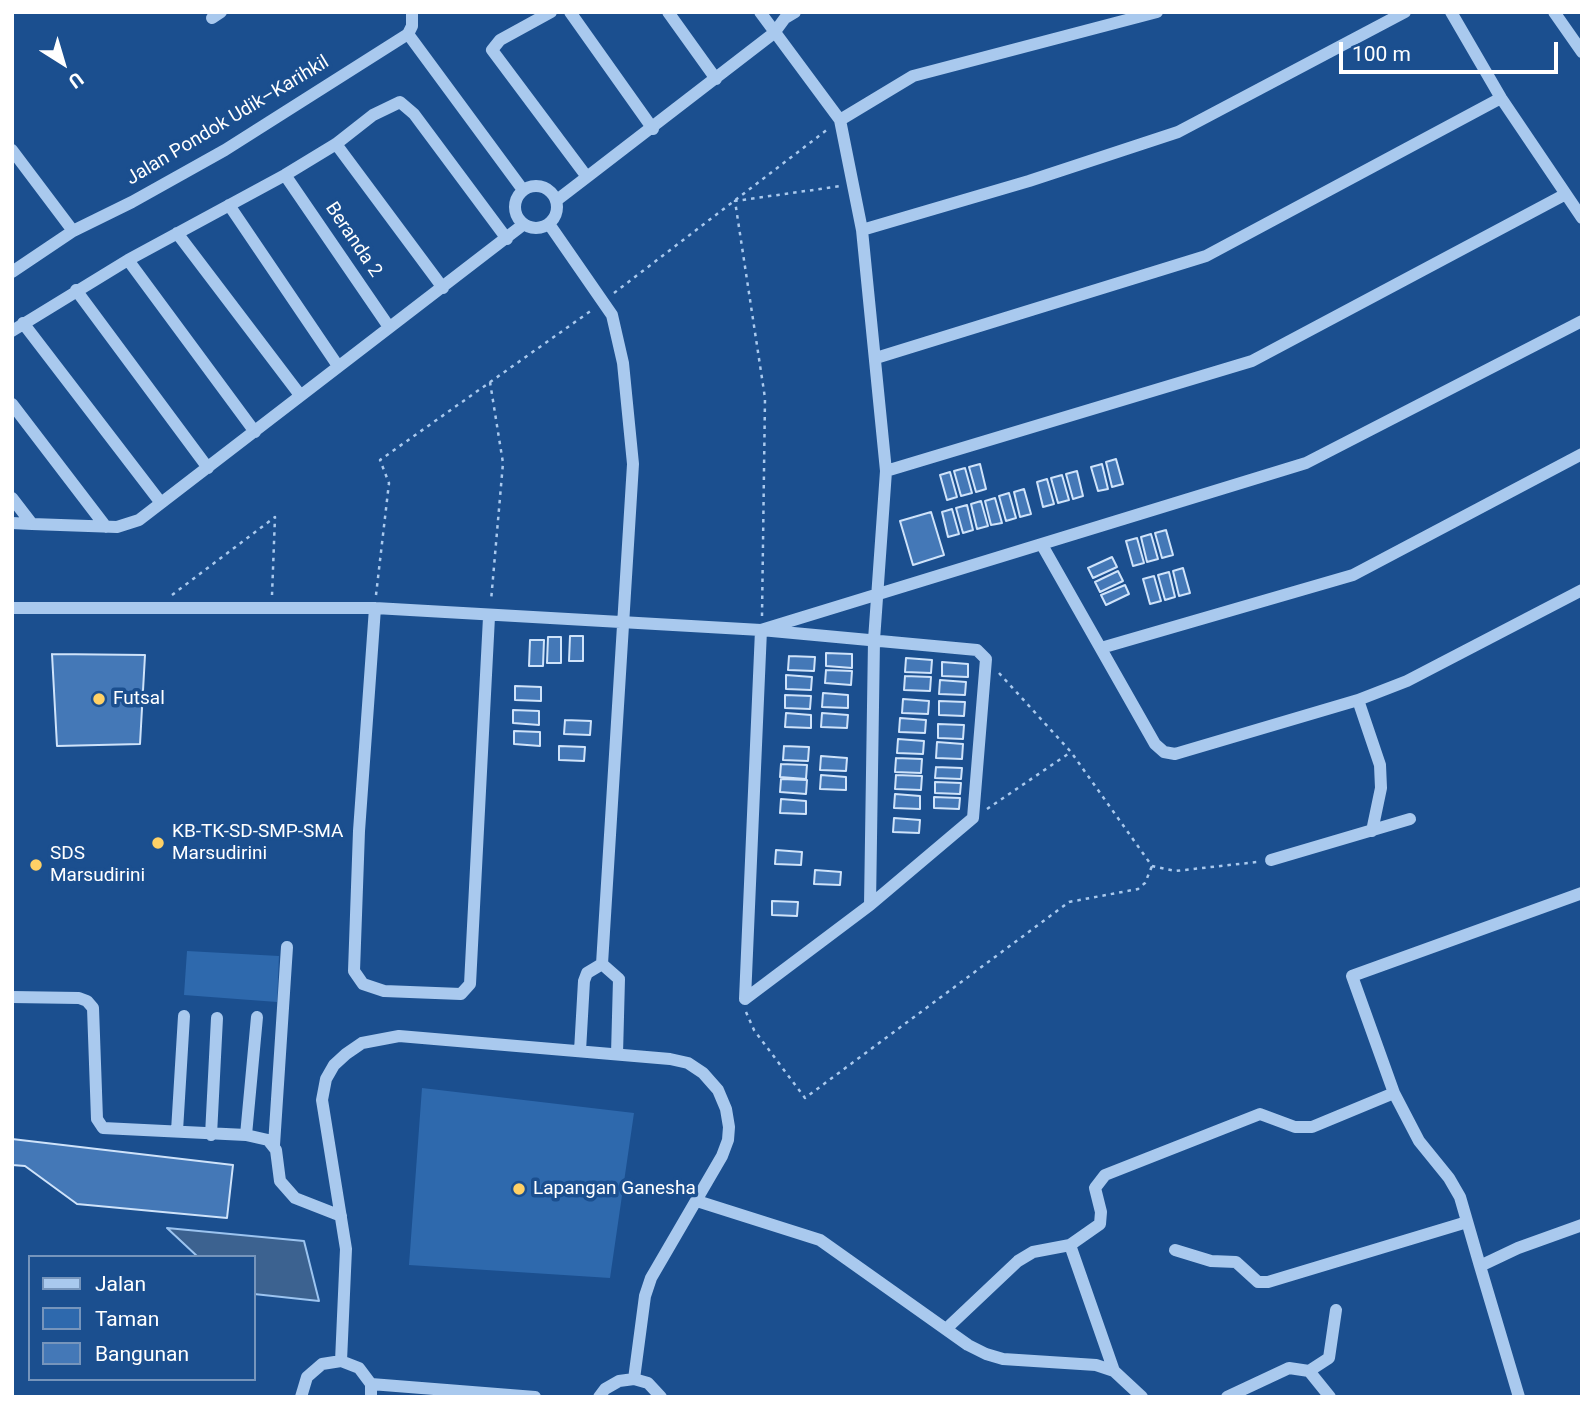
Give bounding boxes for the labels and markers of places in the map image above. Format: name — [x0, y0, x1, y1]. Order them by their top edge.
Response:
place label: Futsal — [113, 688, 165, 710]
marker: Futsal — [91, 691, 107, 707]
place label: KB-TK-SD-SMP-SMA Marsudirini — [172, 821, 343, 865]
marker: KB-TK-SD-SMP-SMA Marsudirini — [150, 835, 166, 851]
place label: SDS Marsudirini — [50, 843, 145, 887]
marker: SDS Marsudirini — [28, 857, 44, 873]
place label: Lapangan Ganesha — [533, 1178, 696, 1200]
marker: Lapangan Ganesha — [511, 1181, 527, 1197]

